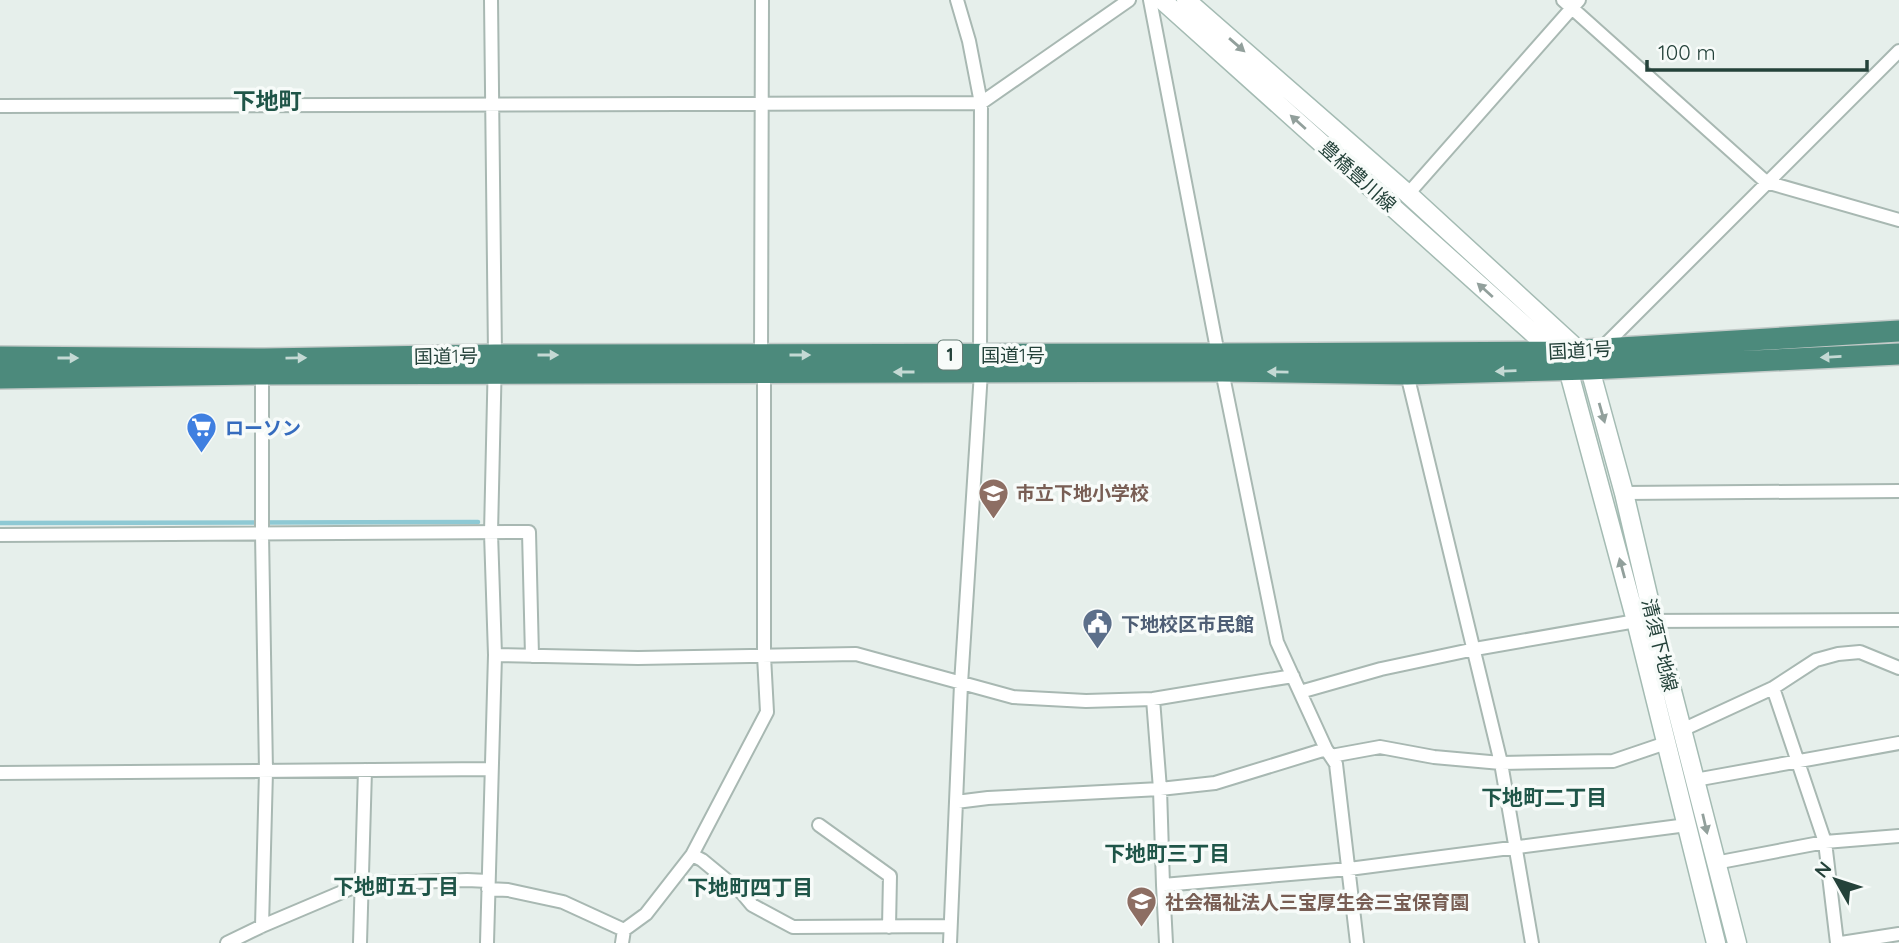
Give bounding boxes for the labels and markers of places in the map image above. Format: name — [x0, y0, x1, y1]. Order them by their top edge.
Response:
supermarket icon: ローソン — [185, 411, 219, 455]
place label: ローソン — [225, 416, 301, 440]
school or university icon: 市立下地小学校 — [976, 476, 1010, 520]
place label: 市立下地小学校 — [1016, 481, 1149, 505]
public building icon: 下地校区市民館 — [1081, 607, 1115, 651]
place label: 下地校区市民館 — [1121, 612, 1254, 636]
school or university icon: 社会福祉法人三宝厚生会三宝保育園 — [1125, 885, 1159, 929]
place label: 社会福祉法人三宝厚生会三宝保育園 — [1165, 890, 1469, 914]

